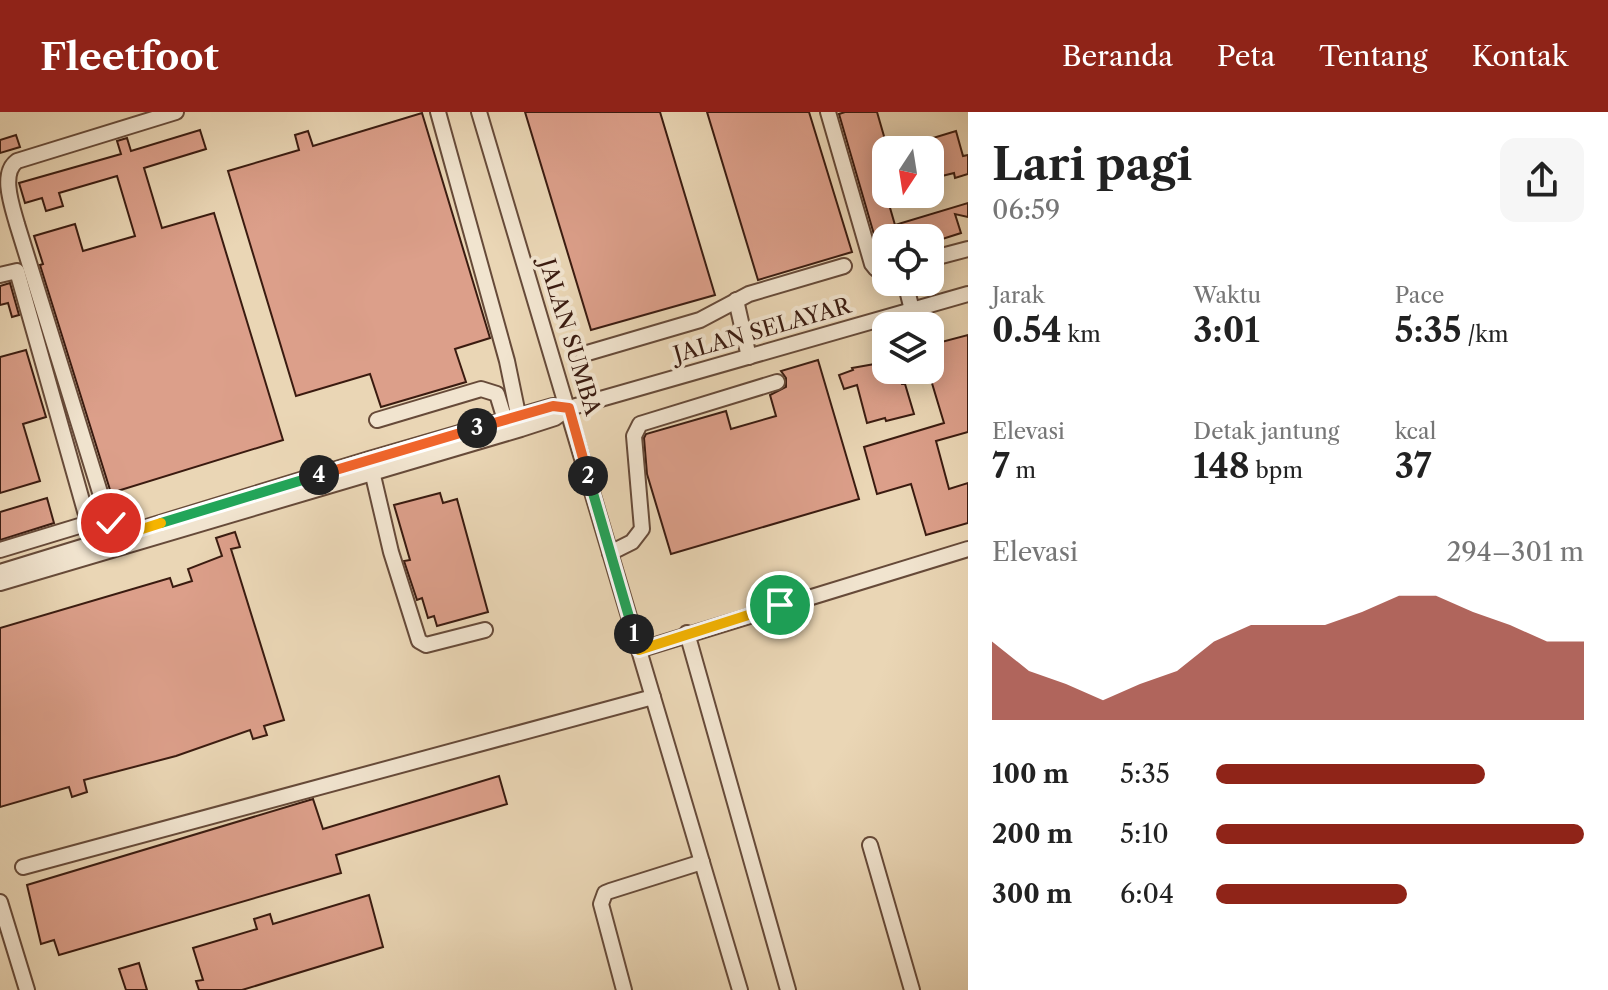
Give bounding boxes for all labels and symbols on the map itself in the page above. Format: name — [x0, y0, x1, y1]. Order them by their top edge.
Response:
north arrow — [872, 136, 944, 208]
street label: JALAN SUMBA — [532, 252, 607, 419]
street label: JALAN SELAYAR — [668, 292, 854, 369]
pin: 3 — [457, 408, 497, 448]
pin: 4 — [299, 455, 339, 495]
pin: 2 — [568, 456, 608, 496]
pin — [77, 489, 145, 557]
pin — [746, 571, 814, 639]
pin: 1 — [614, 614, 654, 654]

